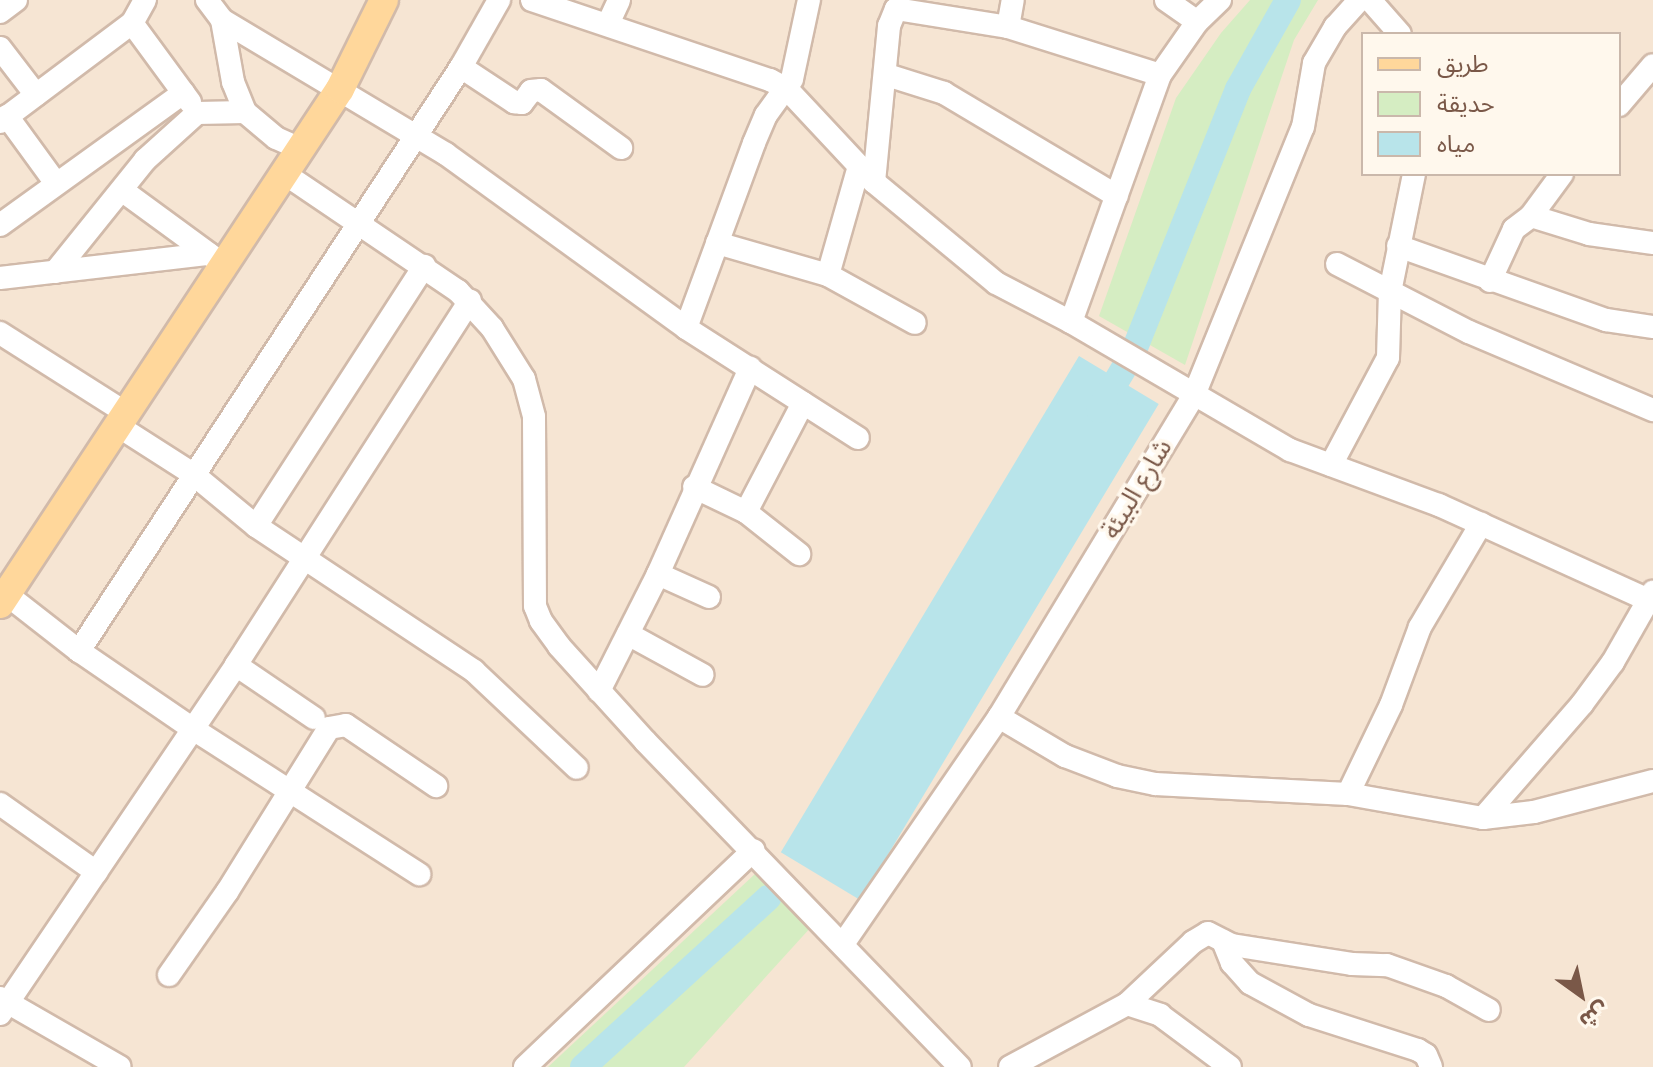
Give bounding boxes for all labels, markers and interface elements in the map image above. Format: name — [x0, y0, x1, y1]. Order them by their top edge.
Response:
legend — [1361, 32, 1621, 176]
text: طريق — [1437, 49, 1489, 78]
text: حديقة — [1437, 89, 1495, 118]
text: مياه — [1437, 129, 1475, 158]
street label: شارع البيئة — [1095, 434, 1179, 544]
north arrow — [1541, 955, 1621, 1035]
text: ش — [1574, 996, 1614, 1035]

